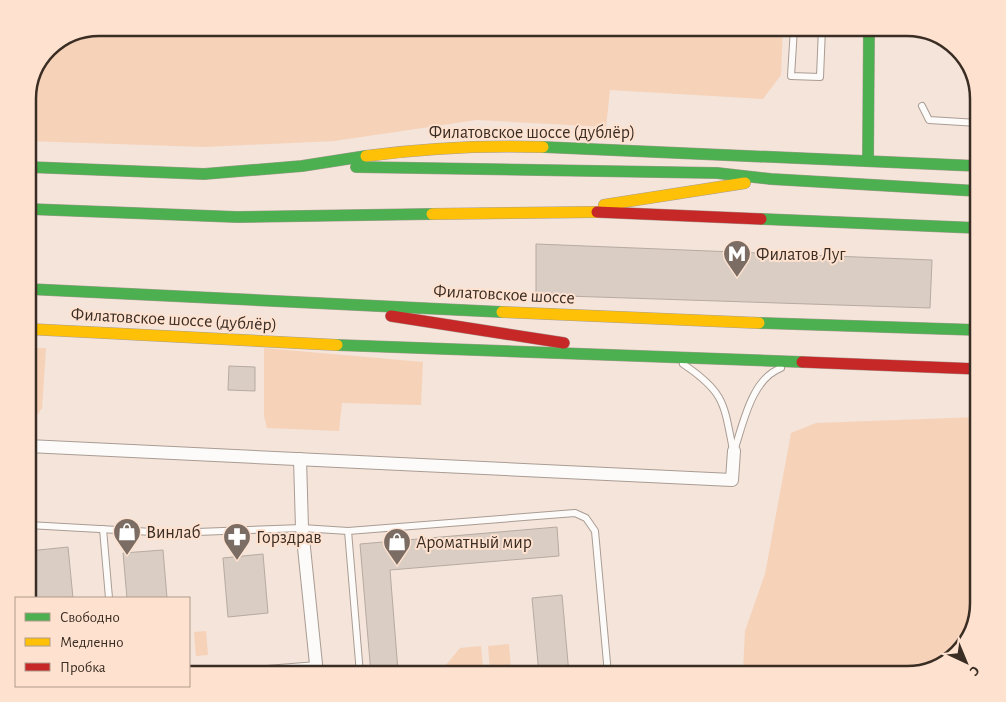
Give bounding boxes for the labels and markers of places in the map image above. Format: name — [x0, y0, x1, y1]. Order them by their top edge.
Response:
metro station icon: Филатов Луг — [722, 239, 752, 278]
place label: Филатов Луг — [756, 246, 846, 264]
shop icon: Винлаб — [112, 517, 142, 556]
pharmacy icon: Горздрав — [222, 522, 252, 561]
place label: Винлаб — [146, 523, 200, 542]
shop icon: Ароматный мир — [382, 527, 412, 566]
place label: Горздрав — [256, 529, 322, 547]
place label: Ароматный мир — [416, 534, 532, 552]

